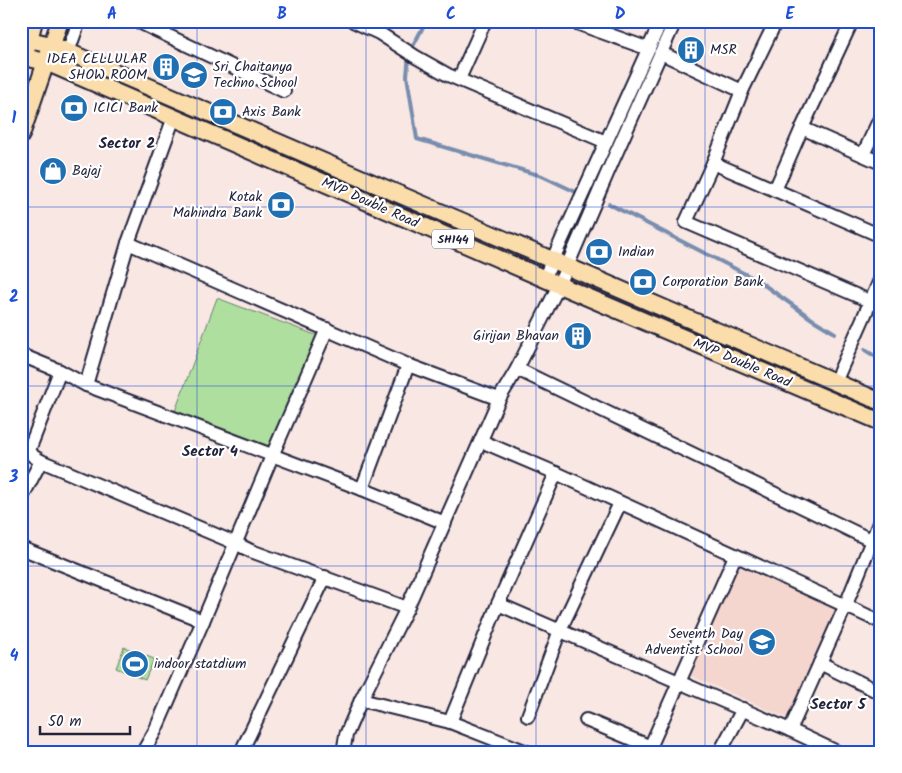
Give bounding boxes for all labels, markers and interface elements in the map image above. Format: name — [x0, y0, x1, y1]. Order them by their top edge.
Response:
text: A — [107, 2, 117, 27]
text: B — [277, 2, 287, 27]
text: C — [446, 2, 456, 27]
text: D — [615, 2, 626, 27]
text: E — [786, 2, 796, 27]
building icon: MSR — [676, 35, 706, 65]
place label: MSR — [710, 39, 737, 61]
place label: IDEA CELLULAR SHOW ROOM — [47, 48, 147, 86]
building icon: IDEA CELLULAR SHOW ROOM — [151, 52, 181, 82]
place label: Sri Chaitanya Techno School — [213, 56, 298, 94]
school or university icon: Sri Chaitanya Techno School — [179, 60, 209, 90]
bank icon: ICICI Bank — [59, 93, 89, 123]
place label: ICICI Bank — [93, 97, 158, 119]
bank icon: Axis Bank — [208, 97, 238, 127]
place label: Axis Bank — [242, 101, 301, 123]
text: 1 — [12, 106, 17, 131]
district label: Sector 2 — [99, 132, 155, 156]
shop icon: Bajaj — [38, 156, 68, 186]
place label: Bajaj — [72, 160, 102, 182]
street label: MVP Double Road — [318, 172, 423, 235]
place label: Kotak Mahindra Bank — [173, 186, 262, 224]
bank icon: Kotak Mahindra Bank — [266, 190, 296, 220]
road number: SH144 — [432, 230, 474, 248]
bank icon: Indian — [584, 237, 614, 267]
place label: Indian — [618, 241, 654, 263]
bank icon: Corporation Bank — [628, 267, 658, 297]
place label: Corporation Bank — [662, 271, 764, 293]
text: 2 — [9, 285, 19, 310]
building icon: Girijan Bhavan — [563, 321, 593, 351]
place label: Girijan Bhavan — [473, 325, 559, 347]
street label: MVP Double Road — [690, 332, 795, 394]
district label: Sector 4 — [182, 440, 238, 464]
text: 3 — [9, 465, 19, 490]
place label: Seventh Day Adventist School — [645, 623, 744, 661]
school or university icon: Seventh Day Adventist School — [747, 627, 777, 657]
text: 4 — [10, 644, 19, 669]
sports icon: indoor statdium — [120, 649, 150, 679]
place label: indoor statdium — [154, 653, 246, 675]
district label: Sector 5 — [810, 693, 867, 717]
scale bar — [40, 703, 130, 735]
text: 50 m — [48, 710, 82, 734]

